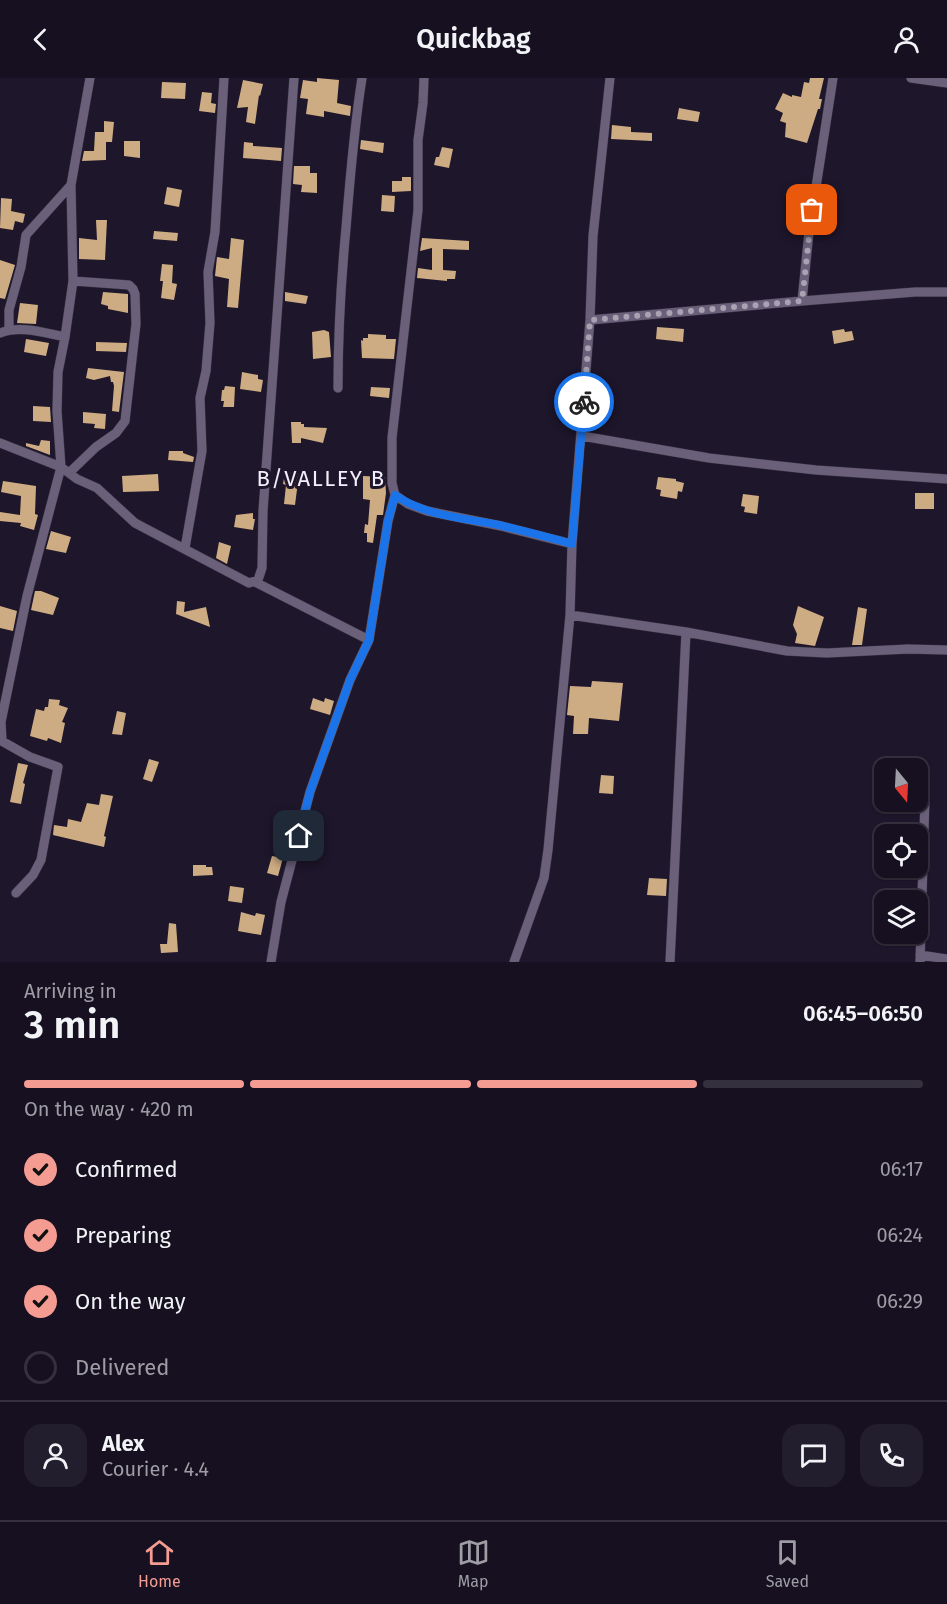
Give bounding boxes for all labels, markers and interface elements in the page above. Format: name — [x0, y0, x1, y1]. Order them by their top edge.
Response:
icon: back — [24, 23, 57, 56]
text: Quickbag — [416, 23, 531, 55]
icon: person — [890, 23, 923, 56]
pin — [786, 184, 837, 235]
icon: bag — [795, 193, 828, 226]
courier — [554, 372, 614, 432]
icon: bike — [568, 386, 601, 419]
district label: B/VALLEY B — [256, 465, 386, 492]
north arrow — [874, 758, 928, 812]
map controls — [874, 758, 928, 944]
pin — [273, 810, 324, 861]
icon: home — [282, 819, 315, 852]
button: locate — [874, 824, 928, 878]
button: layers — [874, 890, 928, 944]
text: Arriving in — [24, 979, 117, 1003]
text: 06:45–06:50 — [803, 1000, 923, 1027]
text: 3 min — [24, 1002, 120, 1048]
text: On the way · 420 m — [24, 1097, 194, 1121]
icon: check — [24, 1153, 57, 1186]
text: Confirmed — [75, 1156, 178, 1183]
text: 06:17 — [880, 1157, 923, 1181]
icon: check — [24, 1219, 57, 1252]
text: Preparing — [75, 1222, 171, 1249]
text: 06:24 — [876, 1223, 923, 1247]
icon: check — [24, 1285, 57, 1318]
text: On the way — [75, 1288, 186, 1315]
text: 06:29 — [876, 1289, 923, 1313]
text: Delivered — [75, 1354, 170, 1381]
button: person — [24, 1424, 87, 1487]
button: chat — [782, 1424, 845, 1487]
button: phone — [860, 1424, 923, 1487]
text: Alex — [102, 1430, 145, 1457]
text: Courier · 4.4 — [102, 1457, 209, 1481]
tab: Home — [138, 1536, 181, 1591]
tab: Map — [457, 1536, 490, 1591]
tab: Saved — [766, 1536, 809, 1591]

